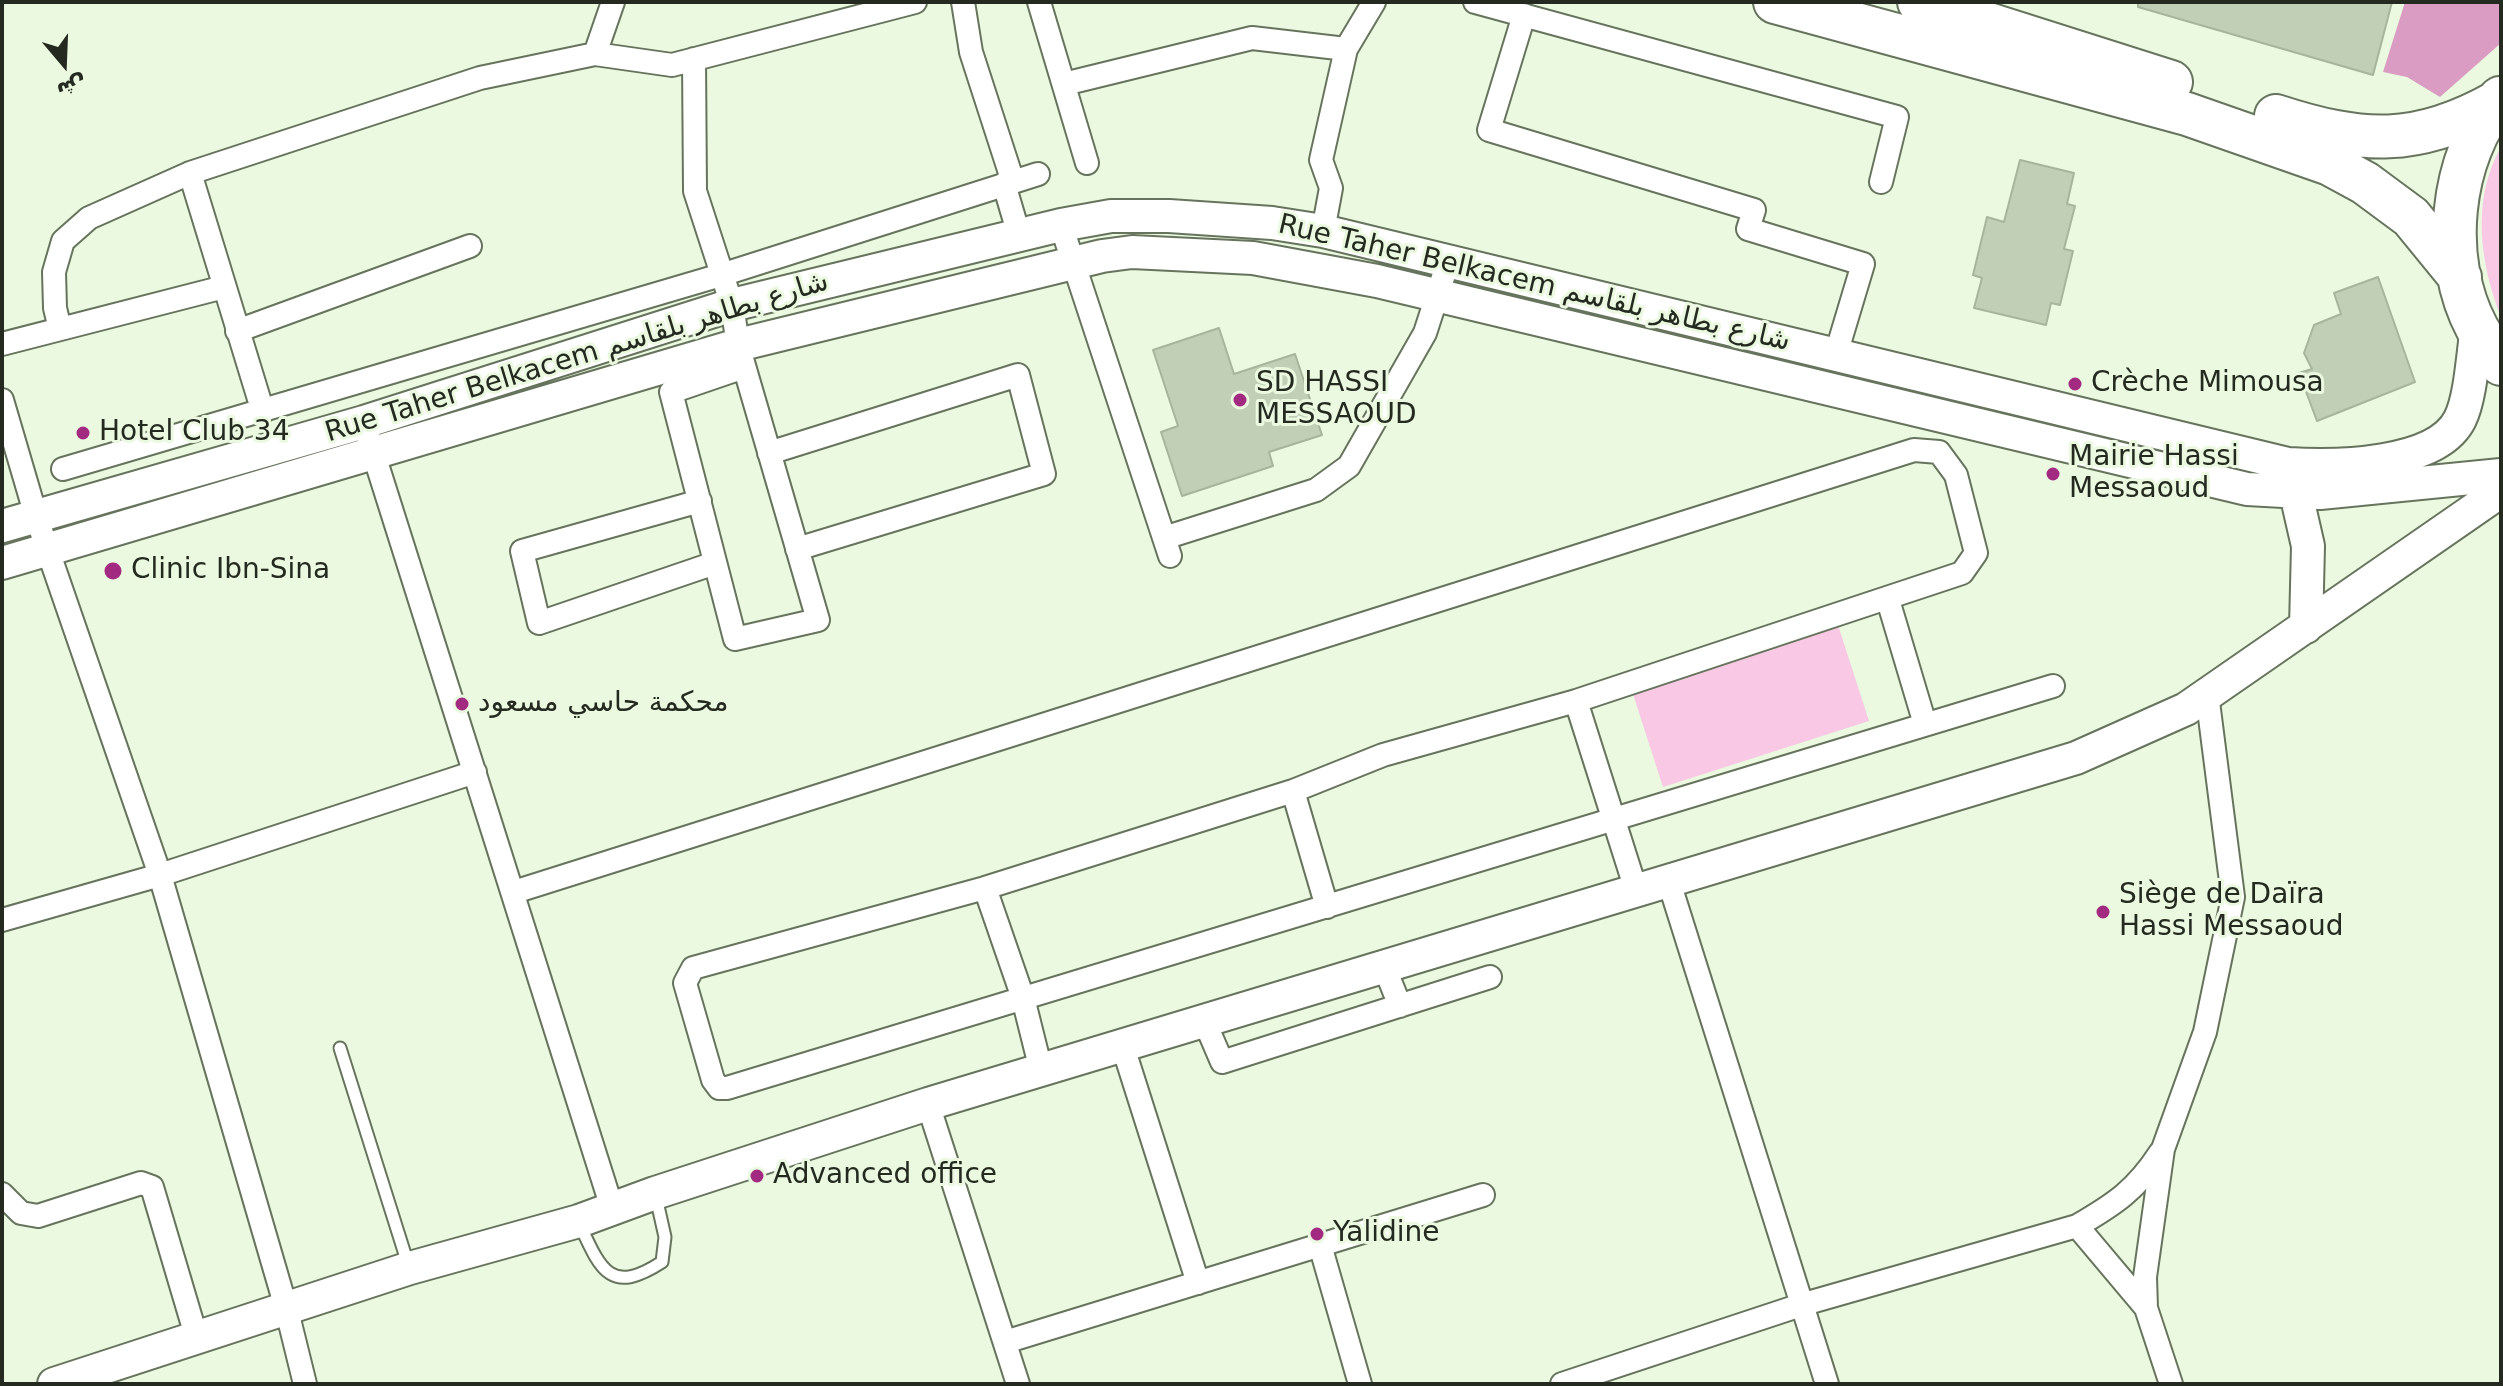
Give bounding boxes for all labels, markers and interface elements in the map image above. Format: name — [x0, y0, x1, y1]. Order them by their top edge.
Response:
north arrow — [24, 24, 104, 104]
text: ش — [54, 70, 90, 104]
street label: Rue Taher Belkacem شارع بطاهر بلقاسم — [1275, 209, 1793, 359]
street label: Rue Taher Belkacem شارع بطاهر بلقاسم — [321, 265, 833, 451]
place label: SD HASSI MESSAOUD — [1256, 367, 1417, 433]
place label: Crèche Mimousa — [2091, 367, 2324, 401]
marker: Crèche Mimousa — [2066, 375, 2084, 393]
marker: SD HASSI MESSAOUD — [1231, 391, 1249, 409]
place label: Hotel Club 34 — [99, 416, 289, 450]
marker: Hotel Club 34 — [74, 424, 92, 442]
place label: Mairie Hassi Messaoud — [2069, 441, 2239, 507]
marker: Mairie Hassi Messaoud — [2044, 465, 2062, 483]
place label: Clinic Ibn-Sina — [131, 554, 330, 588]
marker: Clinic Ibn-Sina — [102, 560, 124, 582]
place label: محكمة حاسي مسعود — [478, 687, 729, 721]
marker: محكمة حاسي مسعود — [453, 695, 471, 713]
place label: Siège de Daïra Hassi Messaoud — [2119, 879, 2343, 945]
marker: Siège de Daïra Hassi Messaoud — [2094, 903, 2112, 921]
place label: Advanced office — [773, 1159, 997, 1193]
marker: Advanced office — [748, 1167, 766, 1185]
place label: Yalidine — [1333, 1217, 1439, 1251]
marker: Yalidine — [1308, 1225, 1326, 1243]

